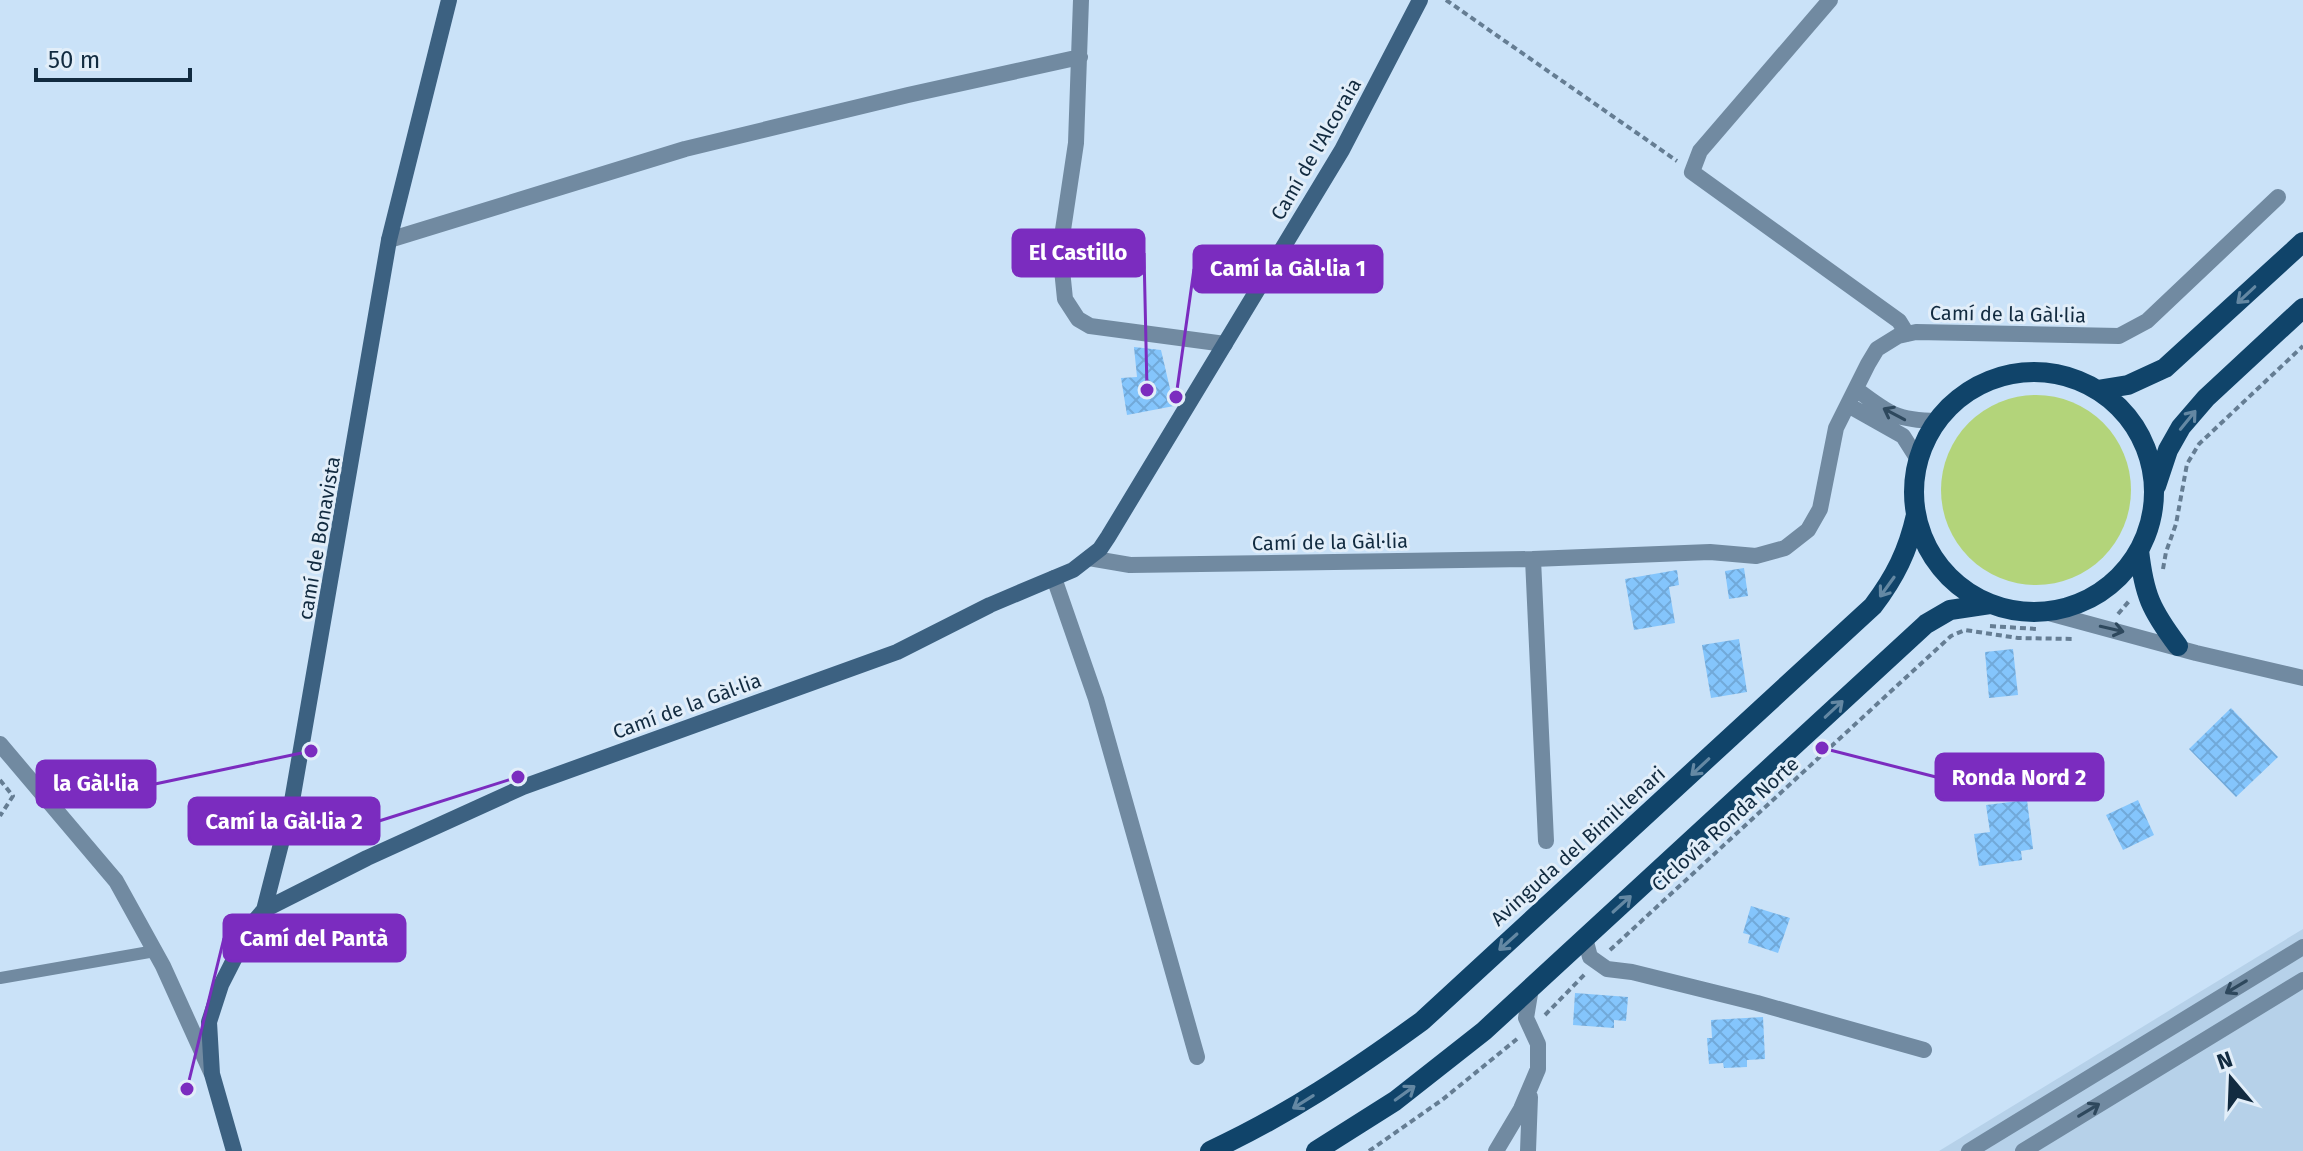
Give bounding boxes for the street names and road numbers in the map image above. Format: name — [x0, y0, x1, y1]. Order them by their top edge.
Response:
street label: Camí de l'Alcoraia — [1266, 74, 1366, 224]
street label: Camí de la Gàl·lia — [1930, 301, 2086, 327]
street label: camí de Bonavista — [293, 454, 345, 622]
street label: Camí de la Gàl·lia — [1252, 529, 1408, 555]
street label: Camí de la Gàl·lia — [610, 668, 764, 744]
street label: Ciclovía Ronda Norte — [1647, 752, 1803, 896]
street label: Avinguda del Bimil·lenari — [1486, 761, 1670, 931]

